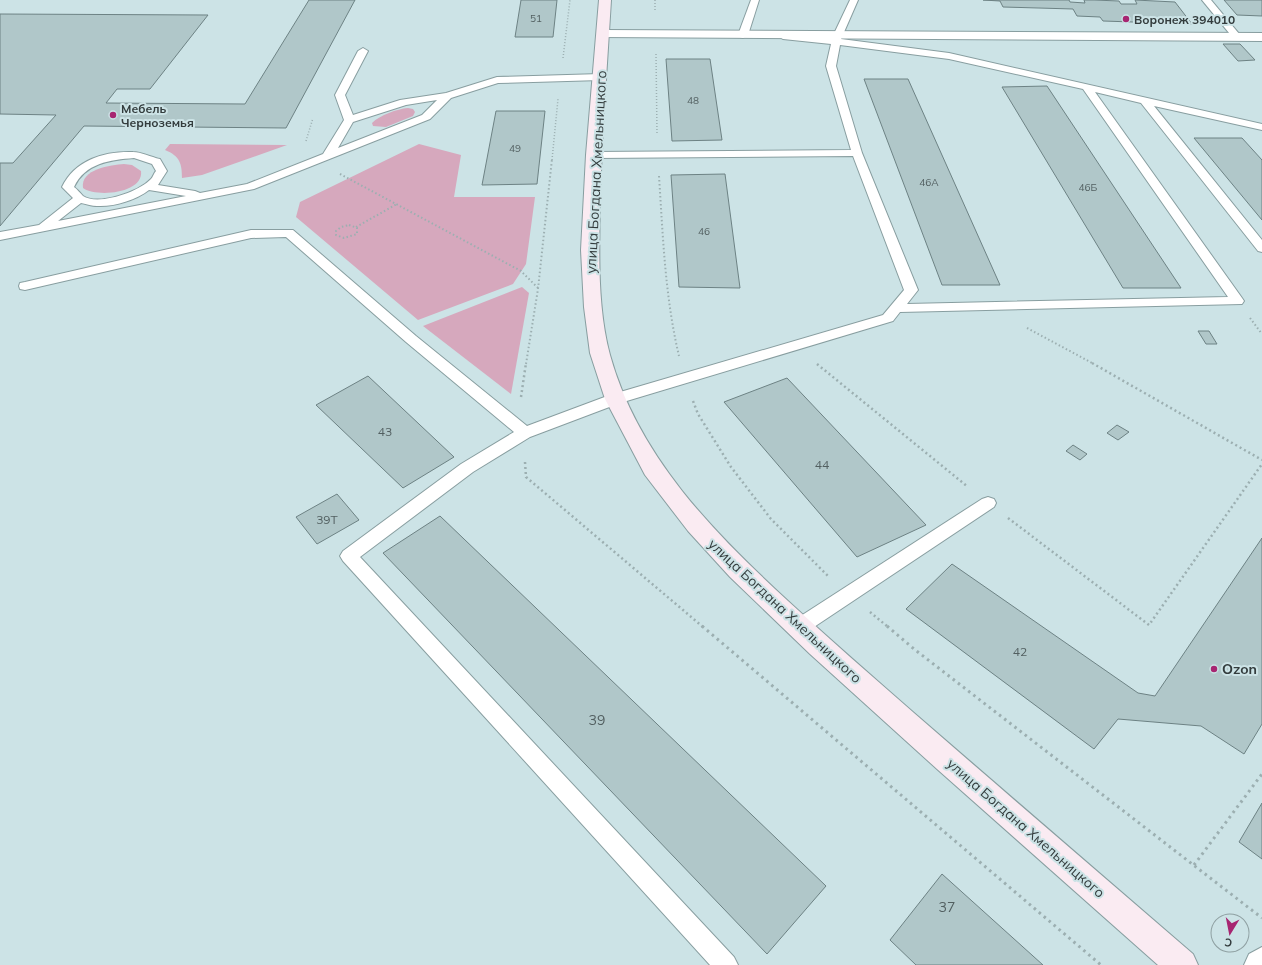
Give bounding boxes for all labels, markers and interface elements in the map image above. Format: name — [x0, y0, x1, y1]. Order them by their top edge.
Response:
house number: 51 — [530, 12, 542, 25]
place label: Воронеж 394010 — [1134, 12, 1235, 27]
marker: Воронеж 394010 — [1121, 14, 1131, 24]
street label: улица Богдана Хмельницкого — [582, 70, 610, 274]
house number: 48 — [687, 94, 699, 107]
place label: Мебель Черноземья — [121, 101, 194, 130]
marker: Мебель Черноземья — [108, 110, 118, 120]
house number: 49 — [509, 142, 521, 155]
house number: 46А — [919, 176, 939, 189]
house number: 46Б — [1079, 181, 1098, 194]
house number: 46 — [698, 225, 710, 238]
house number: 43 — [378, 424, 392, 439]
house number: 44 — [815, 457, 829, 472]
house number: 39Т — [316, 512, 339, 527]
street label: улица Богдана Хмельницкого — [704, 535, 866, 687]
house number: 42 — [1013, 644, 1027, 659]
place label: Ozon — [1222, 660, 1257, 678]
marker: Ozon — [1209, 664, 1219, 674]
house number: 39 — [589, 711, 605, 729]
street label: улица Богдана Хмельницкого — [943, 754, 1109, 902]
house number: 37 — [939, 898, 955, 916]
north arrow — [1210, 913, 1250, 953]
text: С — [1223, 935, 1233, 950]

